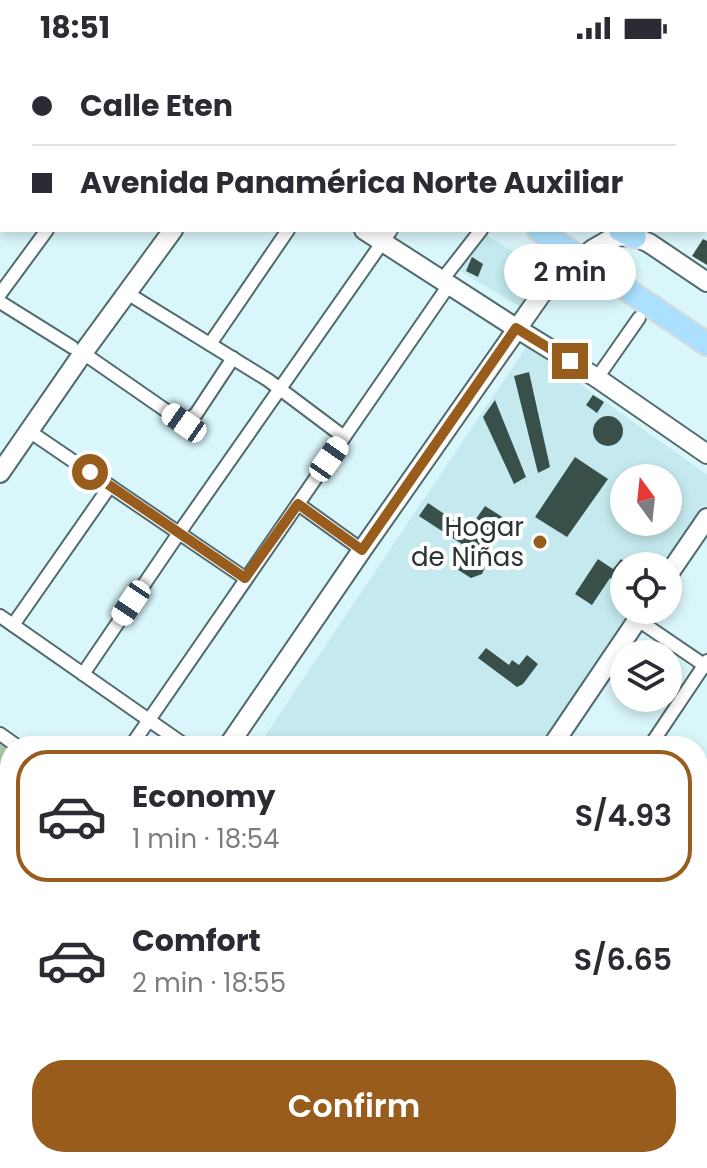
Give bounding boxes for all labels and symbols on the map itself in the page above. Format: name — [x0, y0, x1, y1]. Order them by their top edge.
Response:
callout: 2 min — [504, 245, 636, 301]
route end — [552, 343, 588, 379]
car — [157, 399, 211, 447]
car — [305, 432, 353, 486]
route start — [72, 454, 108, 490]
north arrow — [610, 464, 682, 536]
place label: Hogar de Niñas — [411, 509, 524, 575]
marker: Hogar de Niñas — [531, 533, 549, 551]
car — [108, 576, 154, 630]

